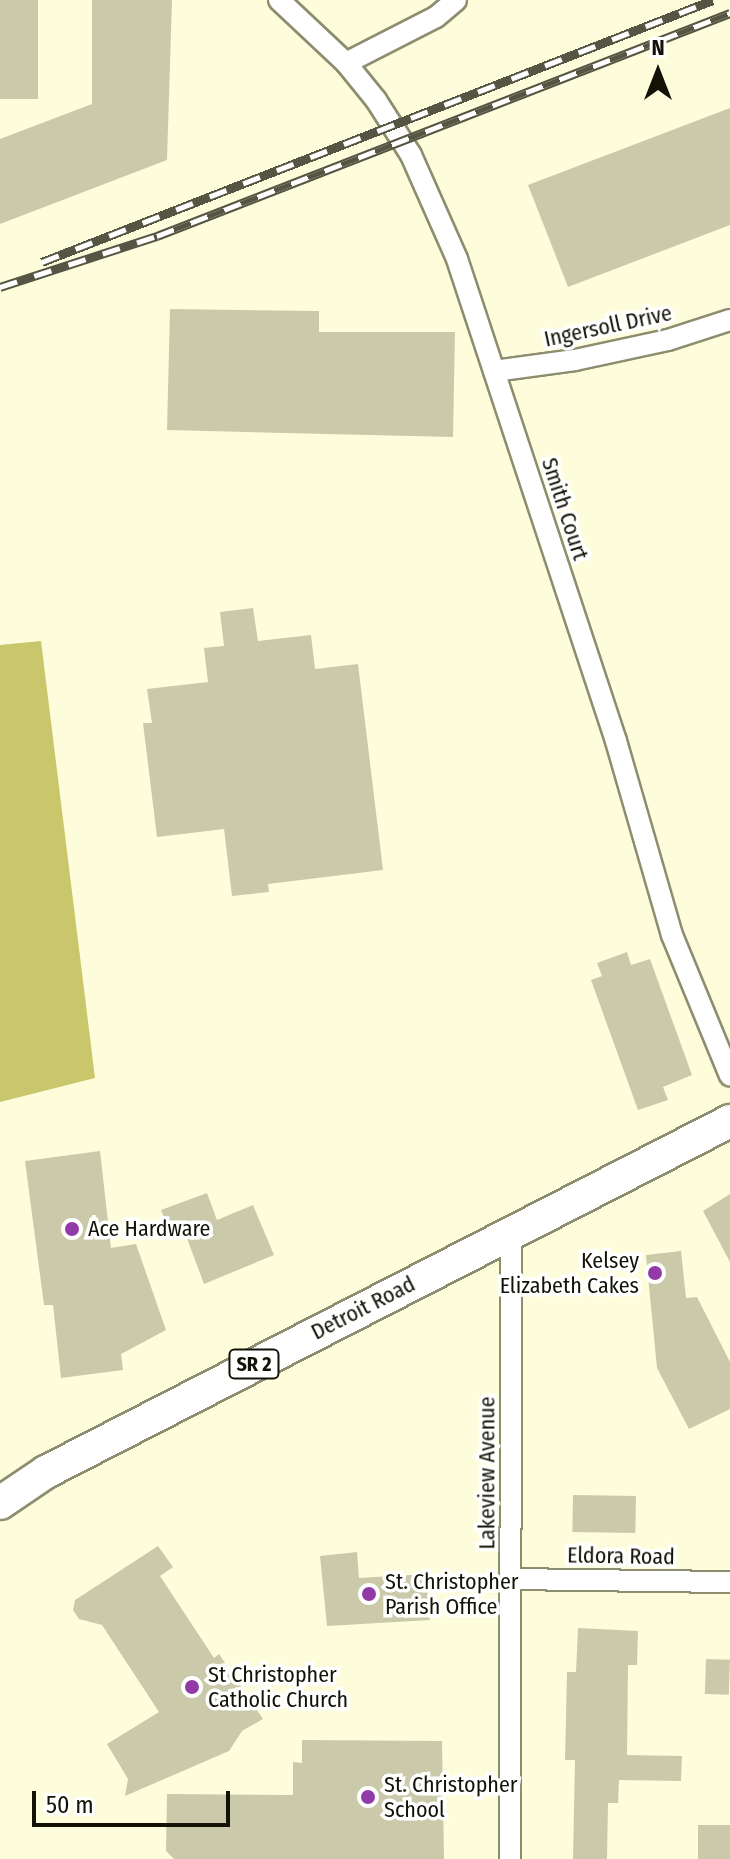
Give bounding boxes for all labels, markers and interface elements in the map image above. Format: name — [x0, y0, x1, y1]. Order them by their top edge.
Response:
north arrow — [618, 32, 698, 112]
text: N — [651, 34, 665, 61]
street label: Ingersoll Drive — [542, 300, 674, 352]
street label: Smith Court — [536, 455, 594, 563]
place label: Ace Hardware — [88, 1216, 210, 1242]
marker: Ace Hardware — [63, 1220, 81, 1238]
place label: Kelsey Elizabeth Cakes — [500, 1247, 639, 1298]
marker: Kelsey Elizabeth Cakes — [646, 1264, 664, 1282]
street label: Detroit Road — [307, 1271, 419, 1345]
road number: SR 2 — [228, 1348, 280, 1380]
street label: Lakeview Avenue — [474, 1396, 500, 1550]
street label: Eldora Road — [567, 1542, 675, 1570]
place label: St. Christopher Parish Office — [385, 1568, 518, 1620]
marker: St. Christopher Parish Office — [360, 1585, 378, 1603]
place label: St Christopher Catholic Church — [208, 1661, 348, 1712]
marker: St Christopher Catholic Church — [183, 1678, 201, 1696]
place label: St. Christopher School — [384, 1771, 517, 1822]
scale bar — [36, 1775, 234, 1825]
marker: St. Christopher School — [359, 1788, 377, 1806]
text: 50 m — [46, 1791, 94, 1819]

